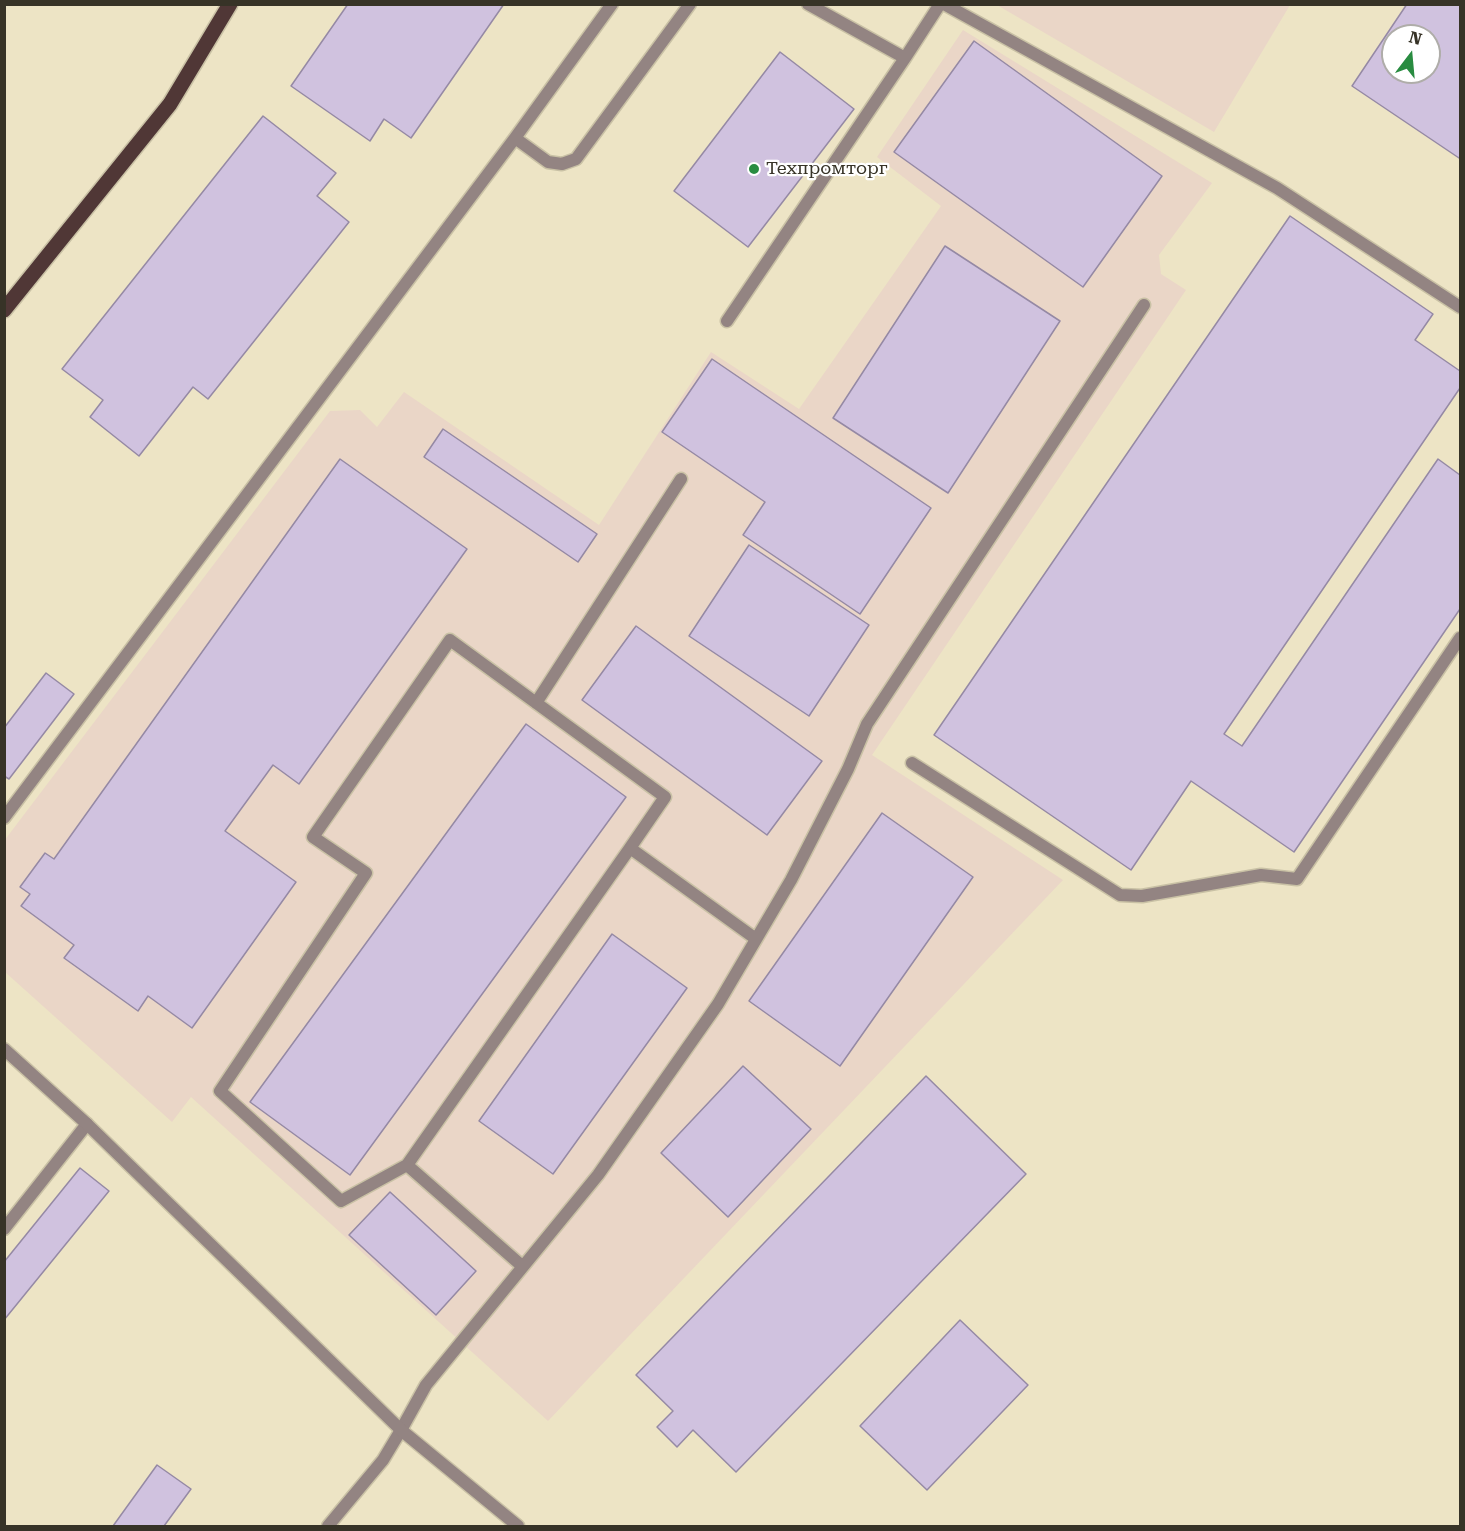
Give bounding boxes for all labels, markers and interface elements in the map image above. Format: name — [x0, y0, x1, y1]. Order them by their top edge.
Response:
north arrow — [1381, 24, 1441, 84]
text: N — [1407, 27, 1424, 49]
place label: Техпромторг — [766, 158, 888, 180]
marker: Техпромторг — [747, 162, 761, 176]

